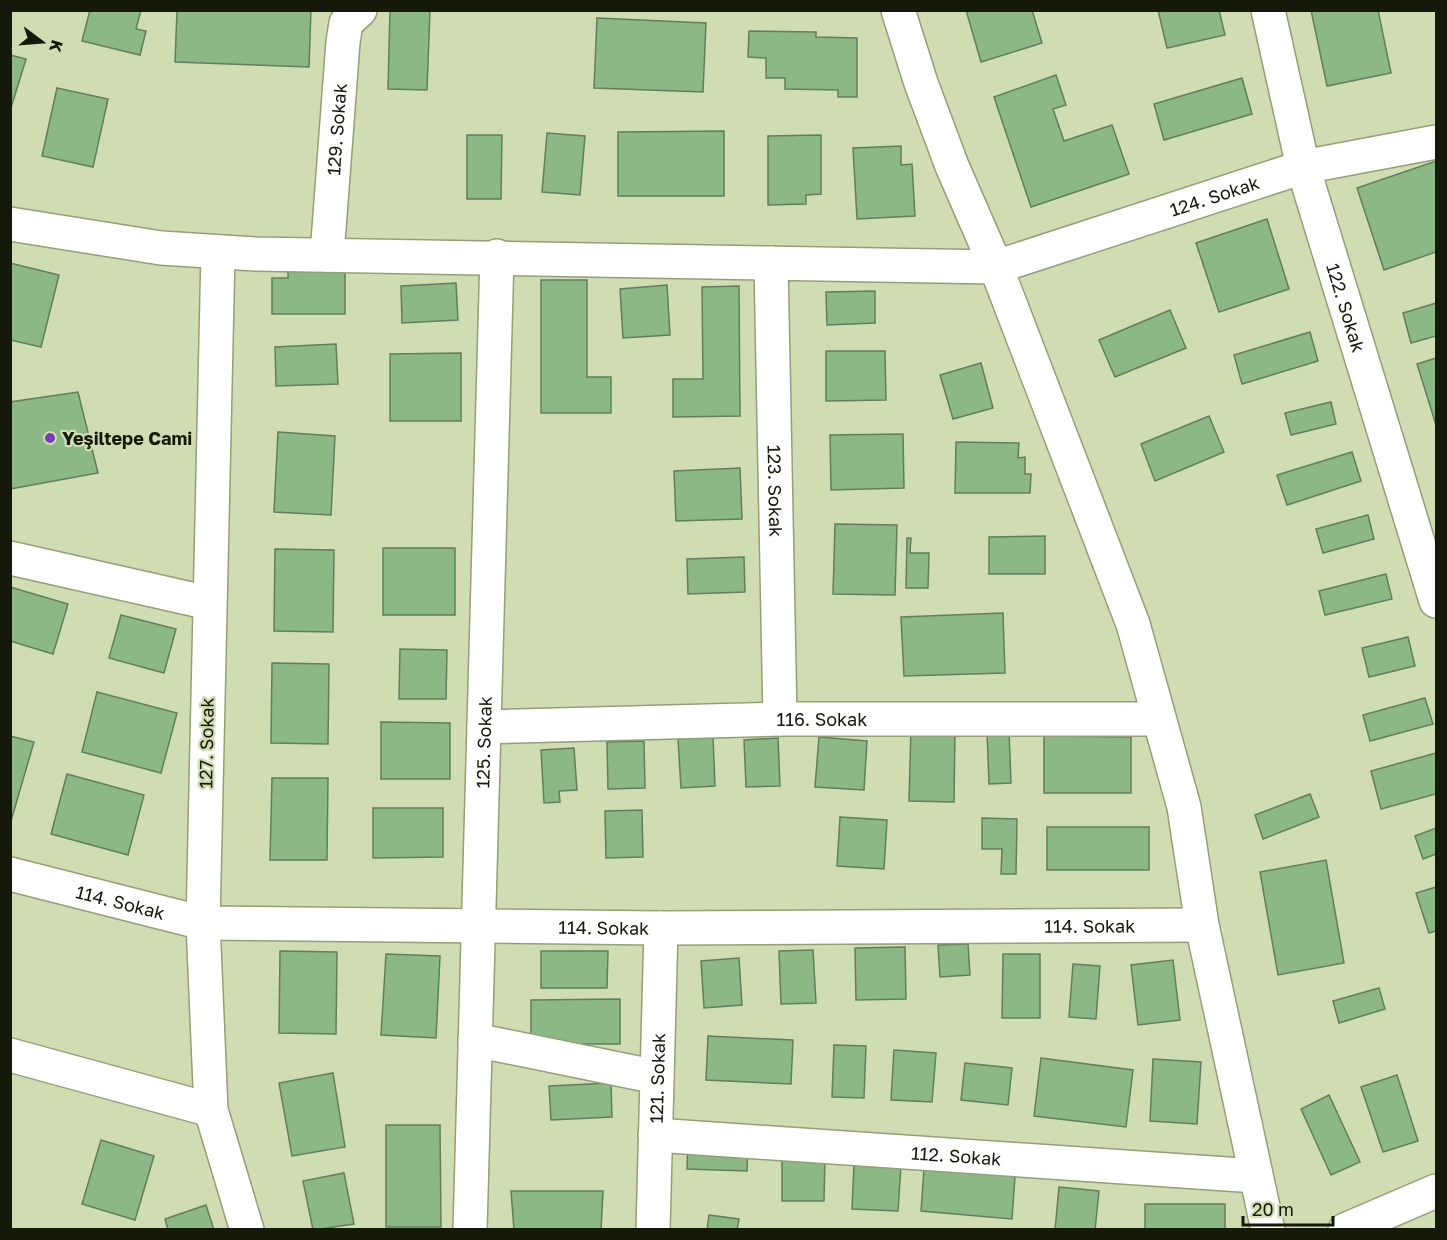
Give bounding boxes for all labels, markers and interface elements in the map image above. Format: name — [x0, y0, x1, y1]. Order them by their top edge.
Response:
north arrow — [12, 12, 72, 72]
text: K — [45, 38, 68, 55]
street label: 129. Sokak — [322, 82, 351, 176]
street label: 124. Sokak — [1167, 171, 1262, 221]
street label: 122. Sokak — [1322, 260, 1370, 355]
place label: Yeşiltepe Cami — [62, 427, 192, 449]
marker: Yeşiltepe Cami — [43, 431, 57, 445]
street label: 123. Sokak — [764, 445, 787, 537]
street label: 125. Sokak — [471, 696, 496, 789]
street label: 127. Sokak — [194, 697, 218, 789]
street label: 116. Sokak — [776, 708, 867, 730]
street label: 114. Sokak — [74, 880, 167, 924]
street label: 114. Sokak — [1044, 914, 1135, 937]
street label: 114. Sokak — [558, 916, 649, 939]
street label: 121. Sokak — [645, 1033, 669, 1124]
street label: 112. Sokak — [910, 1141, 1002, 1170]
scale bar — [1243, 1189, 1333, 1227]
text: 20 m — [1252, 1198, 1294, 1220]

